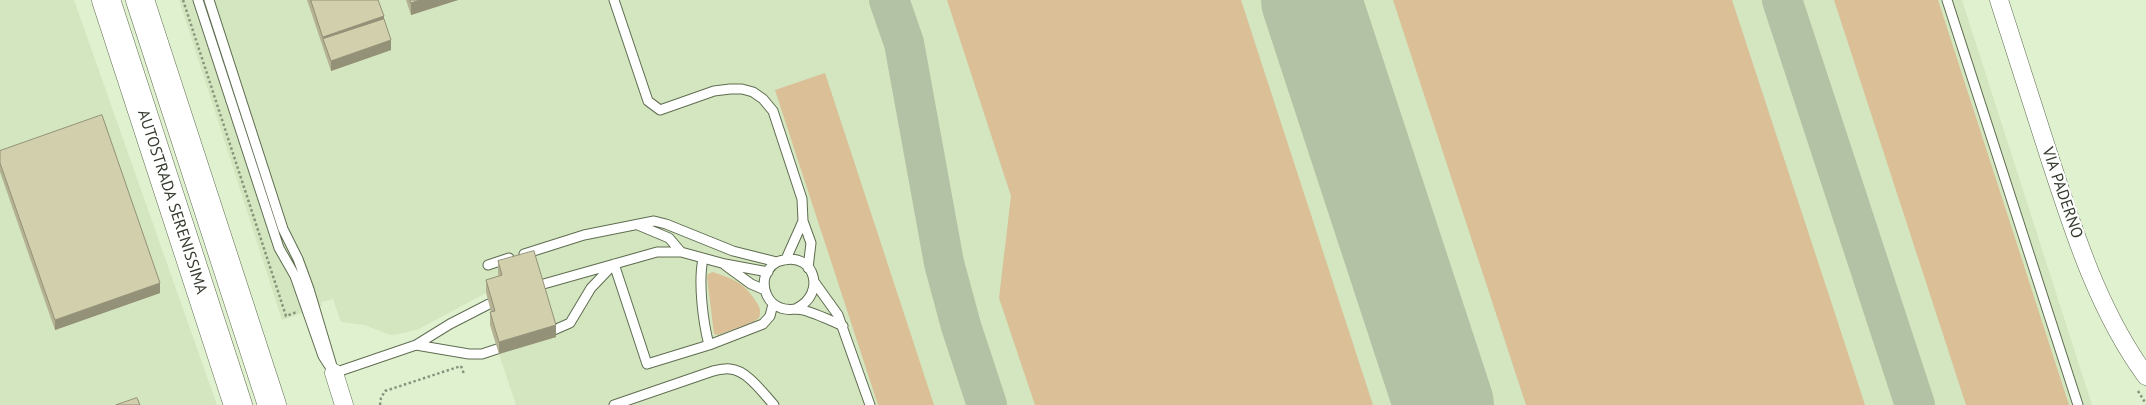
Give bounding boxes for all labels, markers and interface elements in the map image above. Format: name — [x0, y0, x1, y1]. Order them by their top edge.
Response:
street label: AUTOSTRADA SERENISSIMA — [133, 107, 211, 297]
street label: VIA PADERNO — [2037, 145, 2087, 241]

